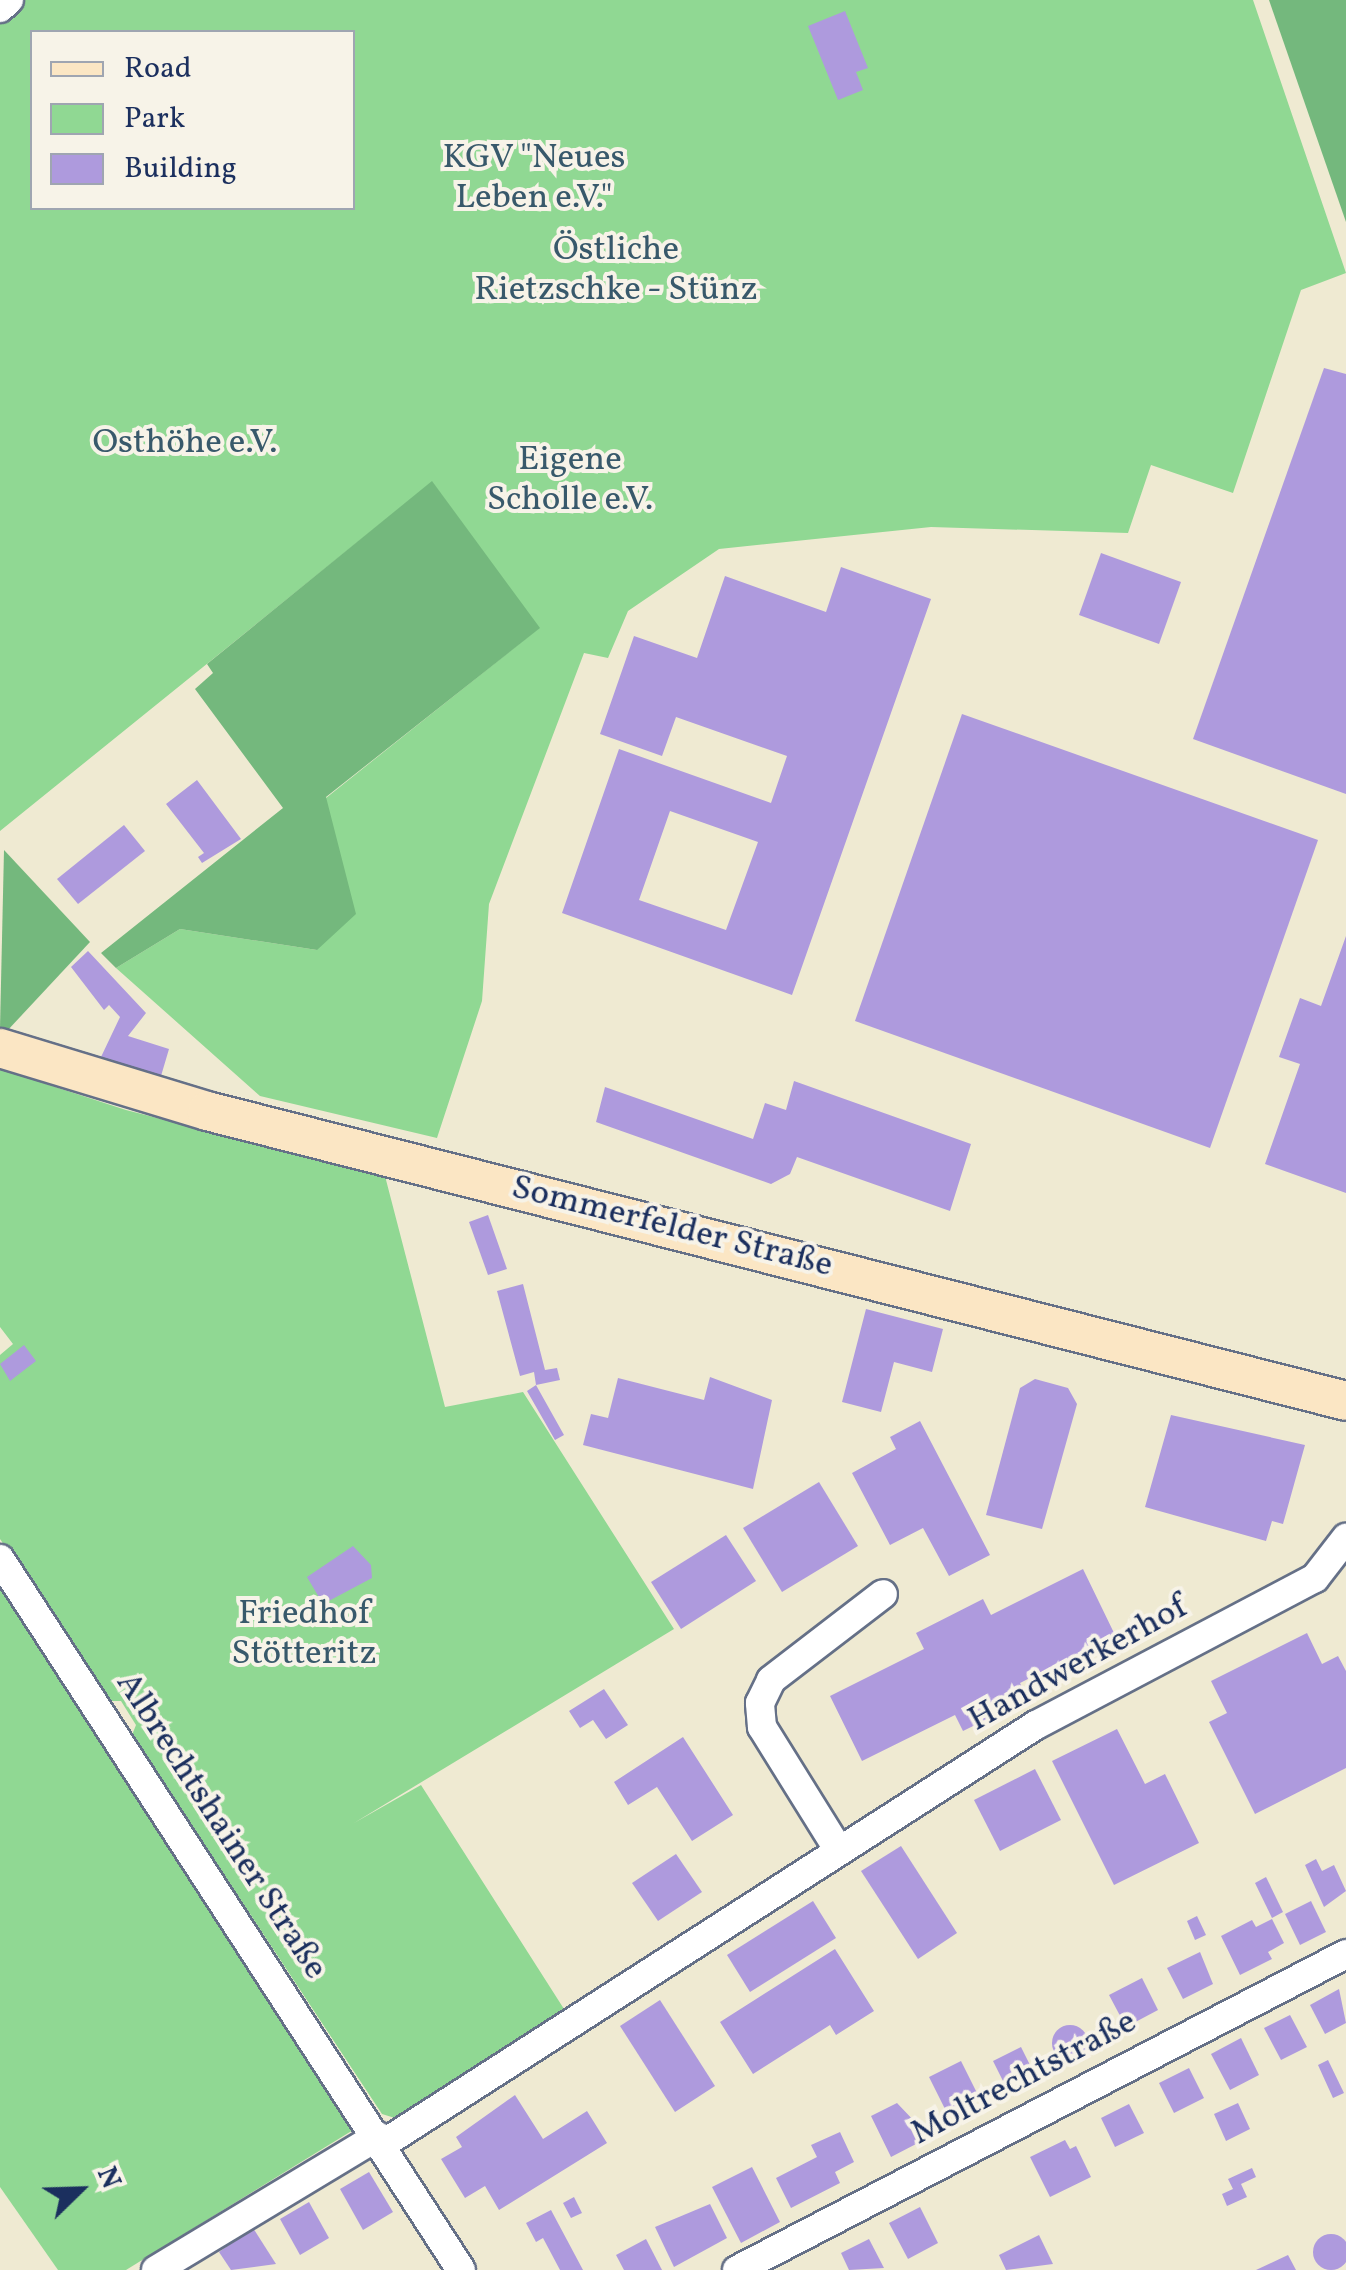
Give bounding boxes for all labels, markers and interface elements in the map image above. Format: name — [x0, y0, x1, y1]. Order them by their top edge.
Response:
legend — [30, 30, 355, 210]
text: Road — [124, 48, 192, 90]
text: Park — [124, 98, 185, 140]
park label: KGV "Neues Leben e.V." — [442, 137, 626, 219]
text: Building — [124, 148, 237, 190]
park label: Östliche Rietzschke - Stünz — [473, 229, 759, 311]
park label: Osthöhe e.V. — [92, 422, 278, 464]
park label: Eigene Scholle e.V. — [487, 439, 653, 521]
street label: Sommerfelder Straße — [507, 1167, 837, 1287]
street label: Handwerkerhof — [961, 1587, 1195, 1741]
park label: Friedhof Stötteritz — [231, 1593, 377, 1675]
street label: Albrechtshainer Straße — [106, 1665, 336, 1987]
street label: Moltrechtstraße — [904, 2001, 1144, 2155]
north arrow — [30, 2140, 130, 2240]
text: N — [86, 2161, 130, 2195]

